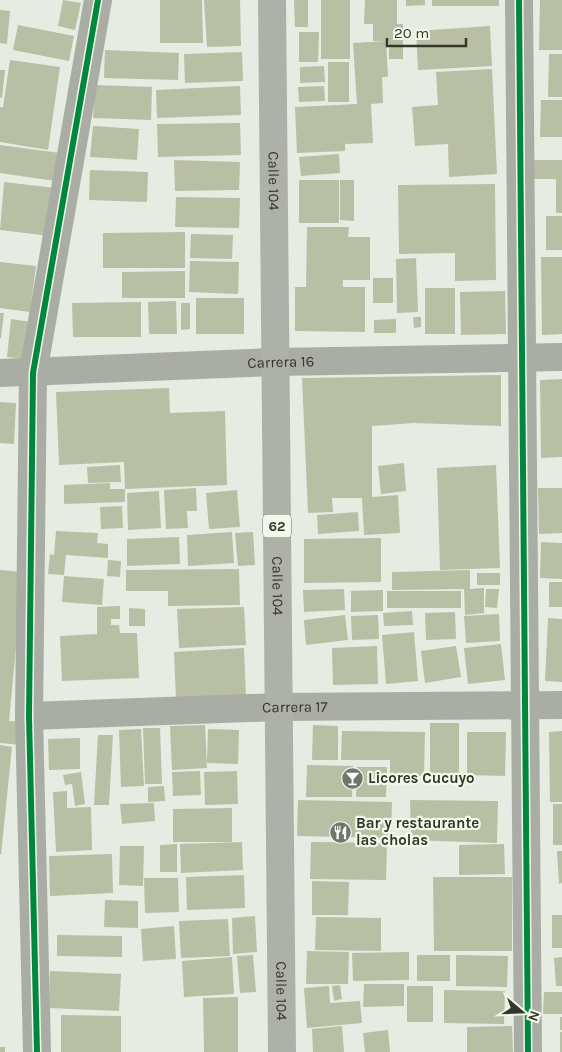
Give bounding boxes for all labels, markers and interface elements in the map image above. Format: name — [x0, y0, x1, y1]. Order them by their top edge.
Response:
scale bar — [387, 15, 466, 47]
text: 20 m — [394, 24, 429, 42]
street label: Calle 104 — [264, 151, 283, 211]
street label: Carrera 16 — [247, 352, 314, 372]
road number: 62 — [263, 514, 291, 538]
street label: Calle 104 — [268, 556, 287, 616]
street label: Carrera 17 — [262, 698, 328, 717]
bar icon: Licores Cucuyo — [340, 766, 364, 790]
place label: Licores Cucuyo — [368, 769, 475, 787]
place label: Bar y restaurante las cholas — [356, 814, 479, 849]
restaurant icon: Bar y restaurante las cholas — [328, 820, 352, 844]
street label: Calle 104 — [272, 961, 291, 1021]
north arrow — [497, 987, 547, 1037]
text: N — [524, 1009, 543, 1024]

